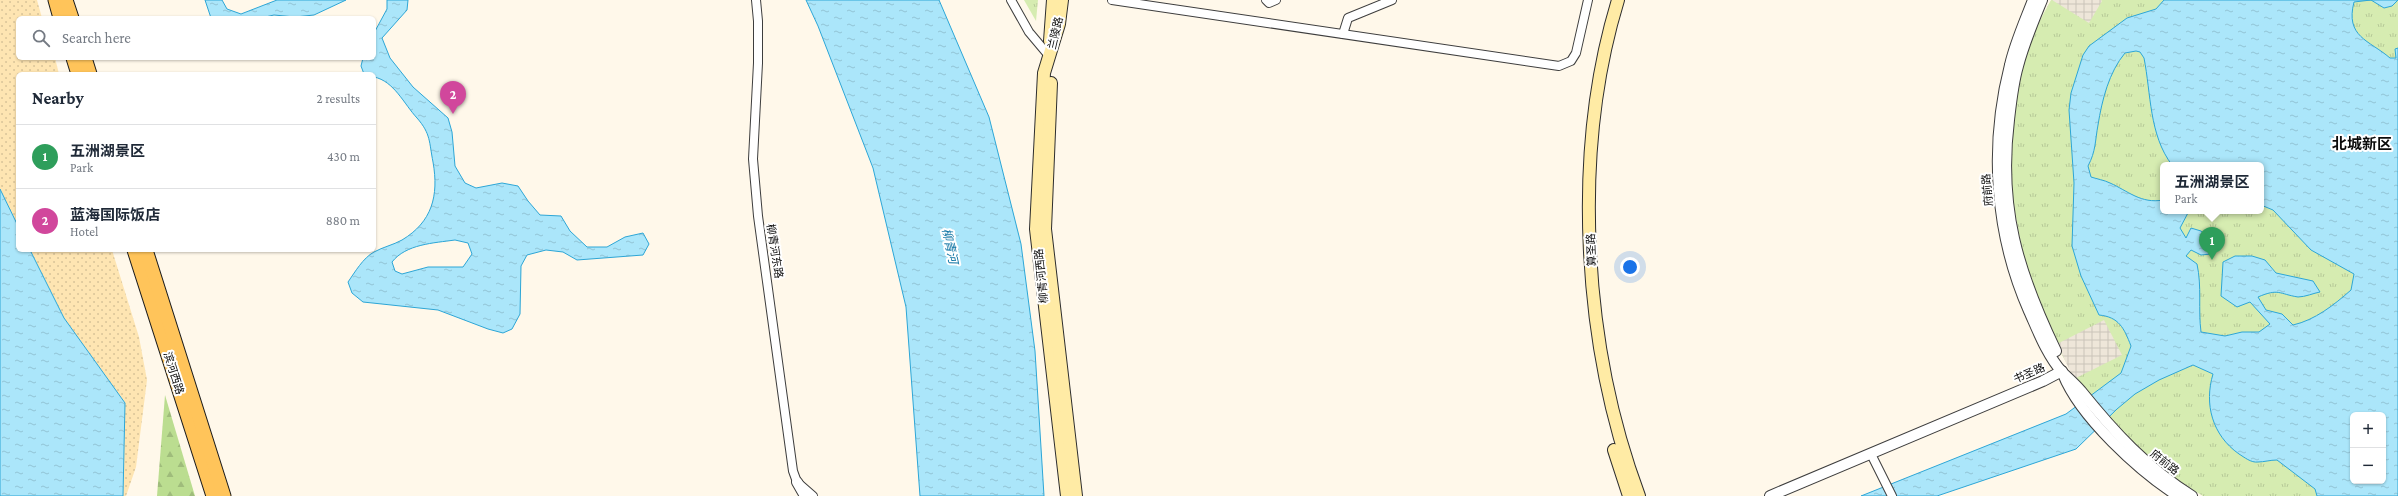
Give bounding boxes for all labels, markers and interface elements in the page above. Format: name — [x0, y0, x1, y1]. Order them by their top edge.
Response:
search box — [16, 16, 376, 60]
street label: 兰陵路 — [1045, 16, 1065, 50]
icon: search — [30, 27, 52, 49]
text: Search here — [62, 30, 131, 46]
pin: 2 — [440, 81, 466, 114]
text: Nearby — [32, 89, 84, 108]
text: 2 results — [317, 91, 360, 106]
district label: 北城新区 — [2332, 135, 2392, 152]
text: 五洲湖景区 — [70, 143, 145, 159]
text: 1 — [43, 149, 47, 164]
text: 430 m — [327, 149, 360, 164]
text: Park — [70, 160, 93, 175]
popup — [2160, 162, 2264, 214]
street label: 府前路 — [1980, 173, 1994, 207]
text: 五洲湖景区 — [2174, 174, 2250, 190]
text: Park — [2174, 191, 2198, 206]
text: 蓝海国际饭店 — [70, 207, 160, 223]
text: 2 — [42, 213, 48, 228]
text: 880 m — [326, 213, 360, 228]
street label: 柳青河东路 — [765, 223, 785, 279]
text: Hotel — [70, 224, 98, 239]
water label: 柳青河 — [939, 227, 961, 267]
pin: 1 — [2199, 227, 2225, 260]
street label: 算圣路 — [1584, 233, 1598, 267]
street label: 柳青河西路 — [1032, 248, 1050, 304]
your location — [1620, 257, 1640, 277]
street label: 滨河西路 — [161, 350, 187, 396]
street label: 书圣路 — [2011, 361, 2047, 385]
map controls — [2350, 412, 2386, 484]
button: + — [2350, 412, 2386, 448]
street label: 府前路 — [2148, 447, 2182, 477]
button: − — [2350, 448, 2386, 484]

